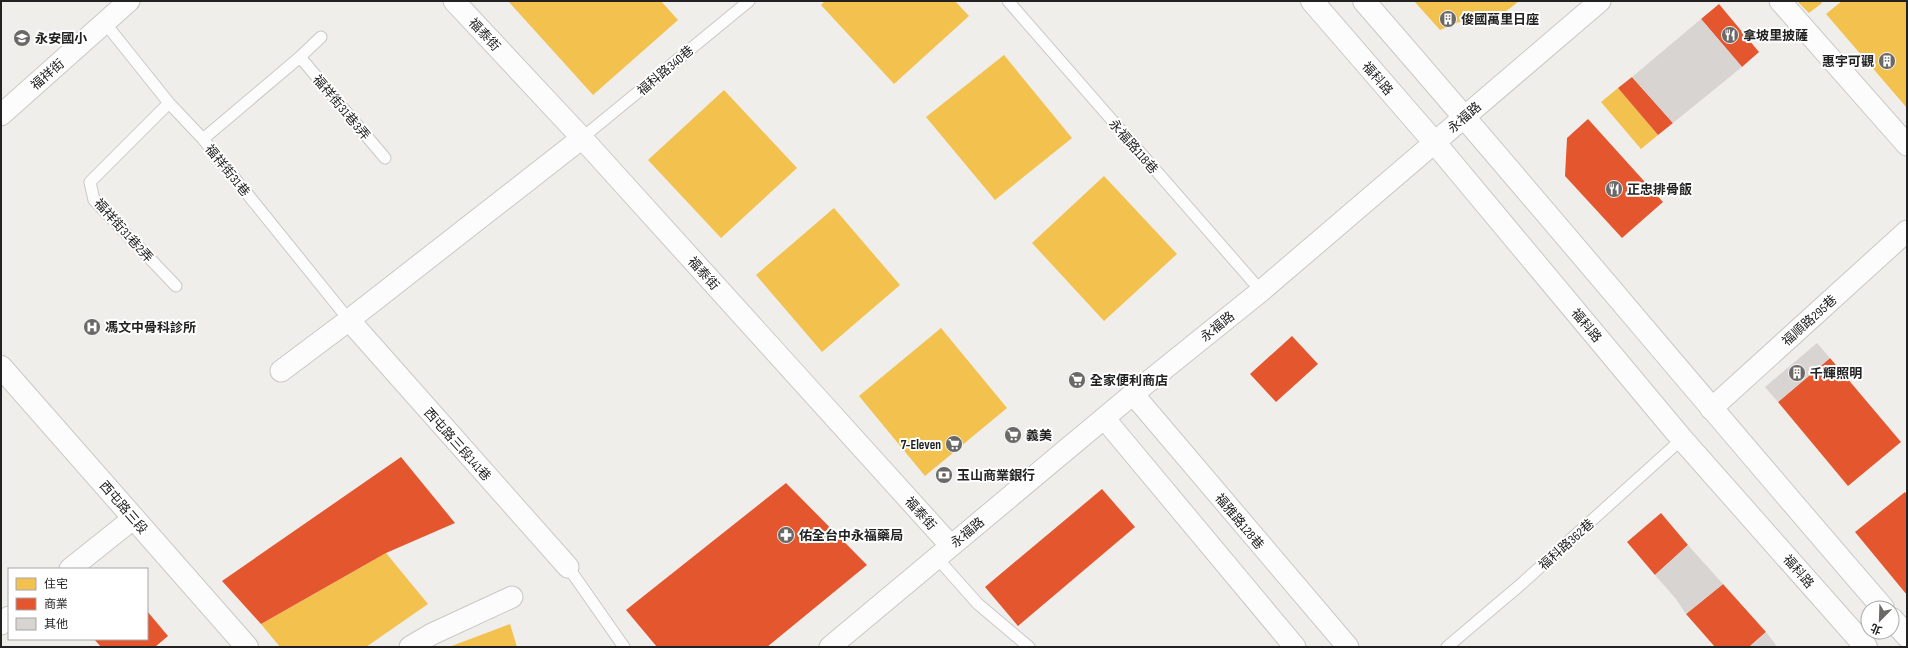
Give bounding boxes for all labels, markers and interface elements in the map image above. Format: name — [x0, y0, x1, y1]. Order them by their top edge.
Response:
building icon: 俊國萬里日座 — [1438, 9, 1458, 29]
place label: 俊國萬里日座 — [1461, 12, 1539, 28]
street label: 福泰街 — [465, 15, 503, 54]
restaurant icon: 拿坡里披薩 — [1720, 25, 1740, 45]
school or university icon: 永安國小 — [12, 28, 32, 48]
place label: 拿坡里披薩 — [1743, 28, 1808, 44]
place label: 永安國小 — [35, 31, 88, 47]
street label: 福科路340巷 — [634, 43, 697, 99]
building icon: 惠宇可觀 — [1877, 51, 1897, 71]
place label: 惠宇可觀 — [1822, 54, 1874, 70]
street label: 福祥街 — [28, 56, 68, 94]
street label: 福科路 — [1358, 59, 1396, 99]
street label: 福祥街31巷3弄 — [309, 72, 373, 144]
street label: 永福路 — [1445, 99, 1485, 137]
street label: 永福路118巷 — [1105, 116, 1161, 177]
street label: 福祥街31巷 — [201, 142, 253, 200]
restaurant icon: 正忠排骨飯 — [1604, 179, 1624, 199]
place label: 正忠排骨飯 — [1627, 182, 1692, 198]
street label: 福祥街31巷2弄 — [90, 195, 156, 266]
street label: 福泰街 — [684, 254, 722, 294]
street label: 福順路295巷 — [1779, 292, 1840, 350]
street label: 福科路 — [1568, 306, 1605, 346]
street label: 永福路 — [1197, 308, 1238, 345]
hospital icon: 馮文中骨科診所 — [82, 317, 102, 337]
place label: 馮文中骨科診所 — [105, 320, 196, 336]
building icon: 千輝照明 — [1787, 363, 1807, 383]
place label: 千輝照明 — [1810, 366, 1862, 382]
supermarket icon: 全家便利商店 — [1067, 370, 1087, 390]
place label: 全家便利商店 — [1090, 373, 1168, 389]
street label: 西屯路三段141巷 — [420, 405, 494, 484]
supermarket icon: 義美 — [1003, 425, 1023, 445]
place label: 義美 — [1026, 428, 1052, 444]
supermarket icon: 7-Eleven — [944, 434, 964, 454]
place label: 7-Eleven — [901, 437, 941, 453]
bank icon: 玉山商業銀行 — [934, 465, 954, 485]
place label: 玉山商業銀行 — [957, 468, 1035, 484]
street label: 西屯路三段 — [96, 478, 151, 537]
street label: 福雅路128巷 — [1211, 491, 1267, 553]
street label: 福泰街 — [901, 494, 939, 534]
street label: 永福路 — [948, 514, 988, 551]
street label: 福科路362巷 — [1536, 516, 1598, 574]
pharmacy icon: 佑全台中永福藥局 — [776, 525, 796, 545]
place label: 佑全台中永福藥局 — [799, 528, 903, 544]
street label: 福科路 — [1779, 552, 1817, 592]
legend — [8, 568, 148, 640]
text: 住宅 — [44, 577, 68, 592]
text: 商業 — [44, 597, 68, 612]
north arrow — [1860, 600, 1900, 640]
text: 其他 — [44, 617, 68, 632]
text: 北 — [1869, 621, 1884, 637]

